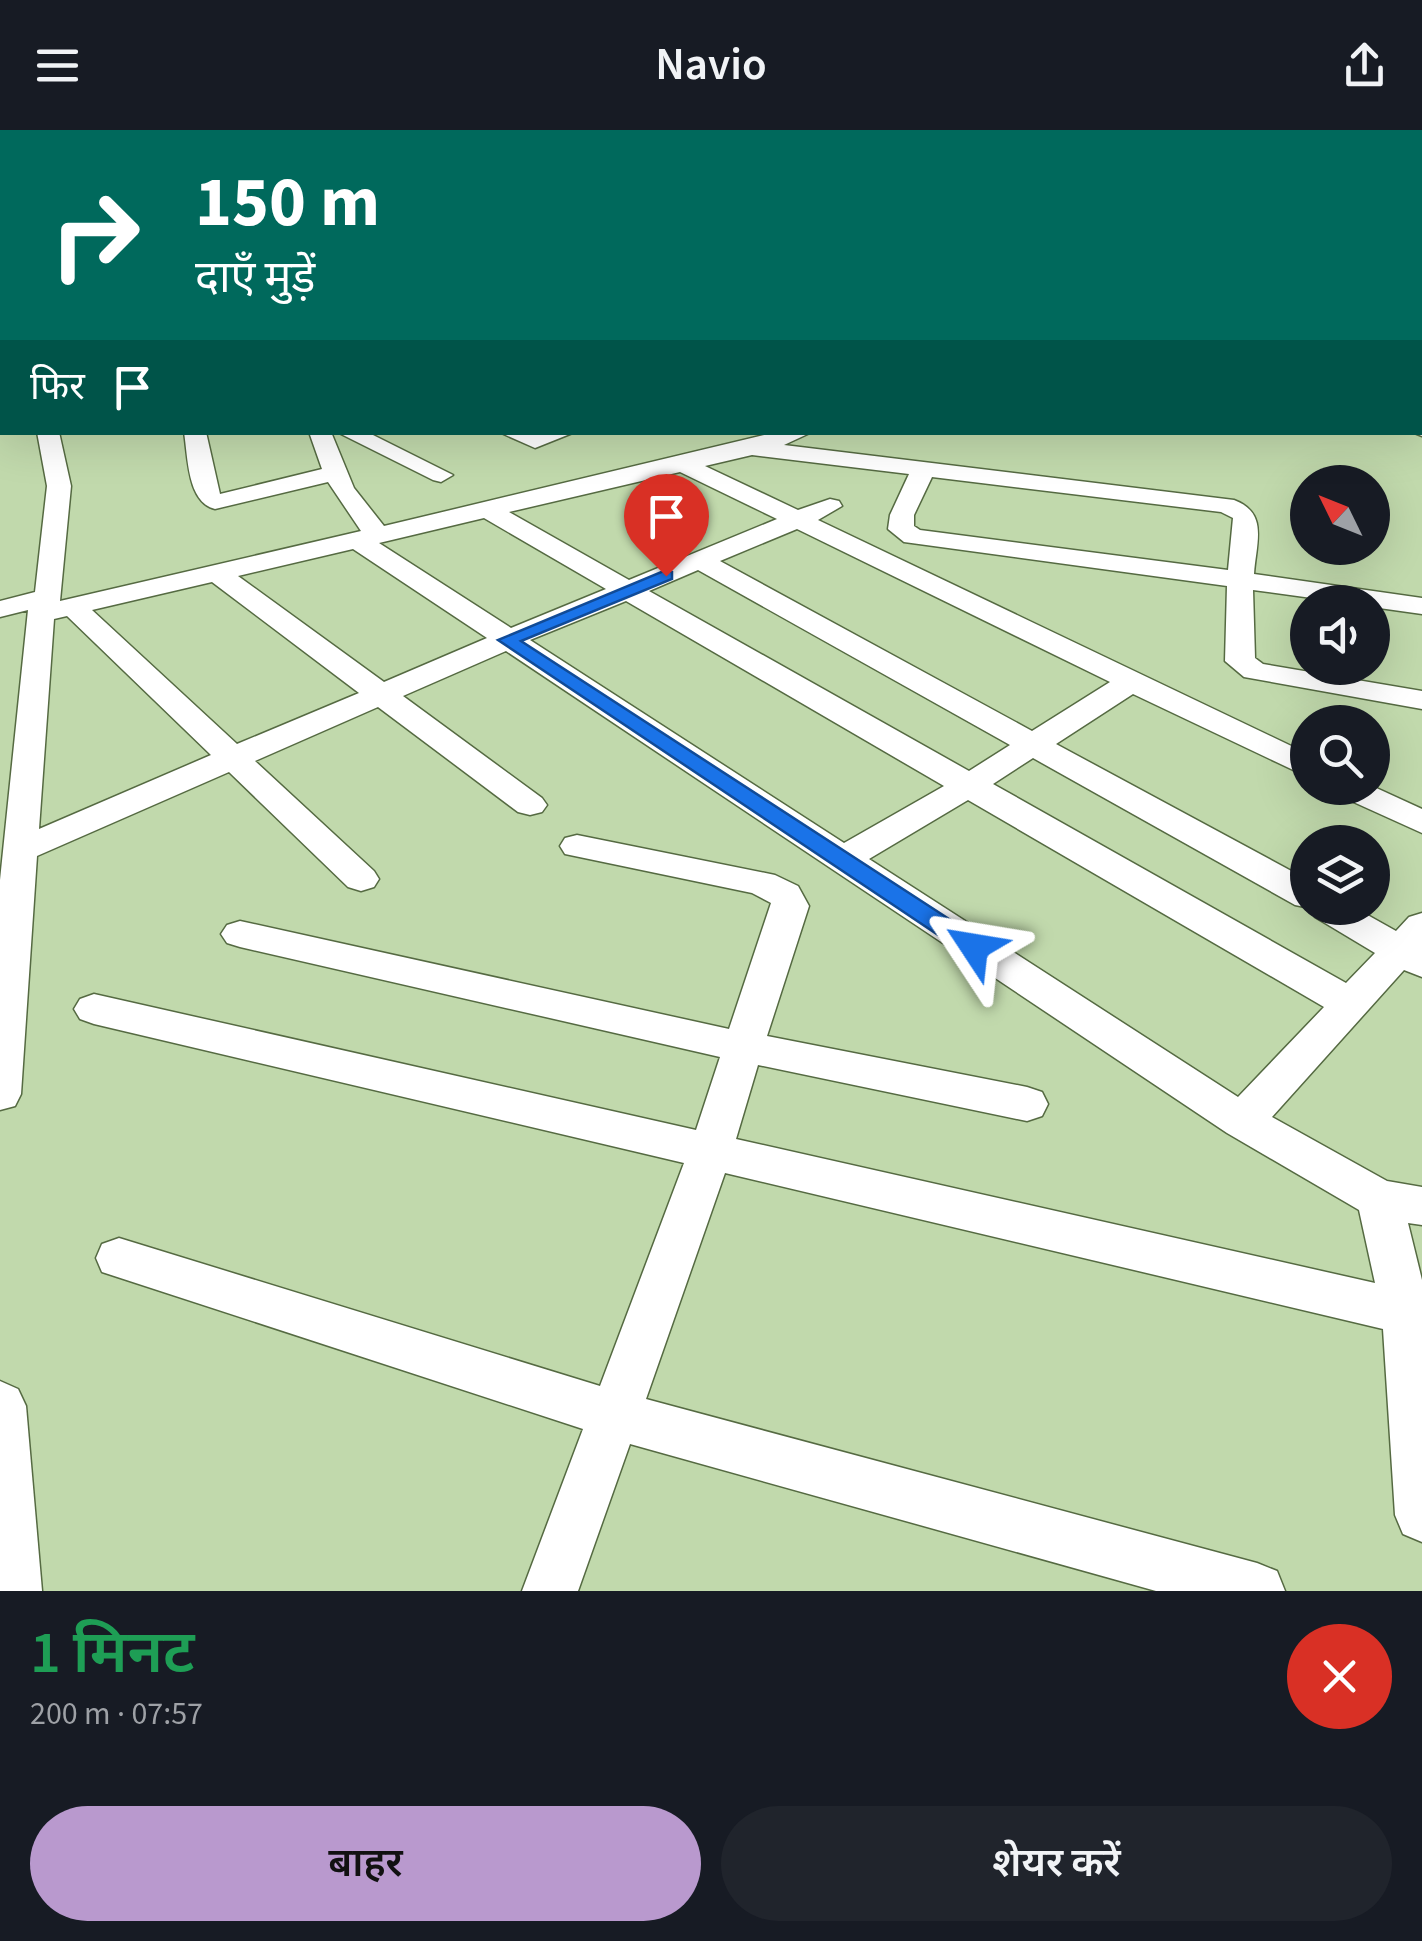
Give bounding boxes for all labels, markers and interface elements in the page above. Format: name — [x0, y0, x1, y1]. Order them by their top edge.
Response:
text: Navio — [655, 33, 767, 97]
icon: menu — [30, 38, 85, 93]
icon: share — [1337, 38, 1392, 93]
text: 150 m — [195, 153, 380, 253]
icon: right — [30, 170, 160, 300]
text: दाएँ मुड़ें — [195, 246, 315, 310]
text: फिर — [30, 360, 85, 414]
icon: arrive — [105, 360, 160, 415]
north arrow — [1290, 465, 1390, 565]
map controls — [1290, 465, 1390, 925]
pin — [624, 474, 709, 577]
icon: arrive — [639, 489, 694, 544]
button: sound — [1290, 585, 1390, 685]
button: search — [1290, 705, 1390, 805]
button: layers — [1290, 825, 1390, 925]
position arrow — [922, 895, 1026, 999]
text: 1 मिनट — [30, 1611, 195, 1696]
button: close — [1287, 1624, 1392, 1729]
text: 200 m · 07:57 — [30, 1691, 203, 1737]
button: बाहर — [30, 1806, 701, 1921]
button: शेयर करें — [721, 1806, 1392, 1921]

